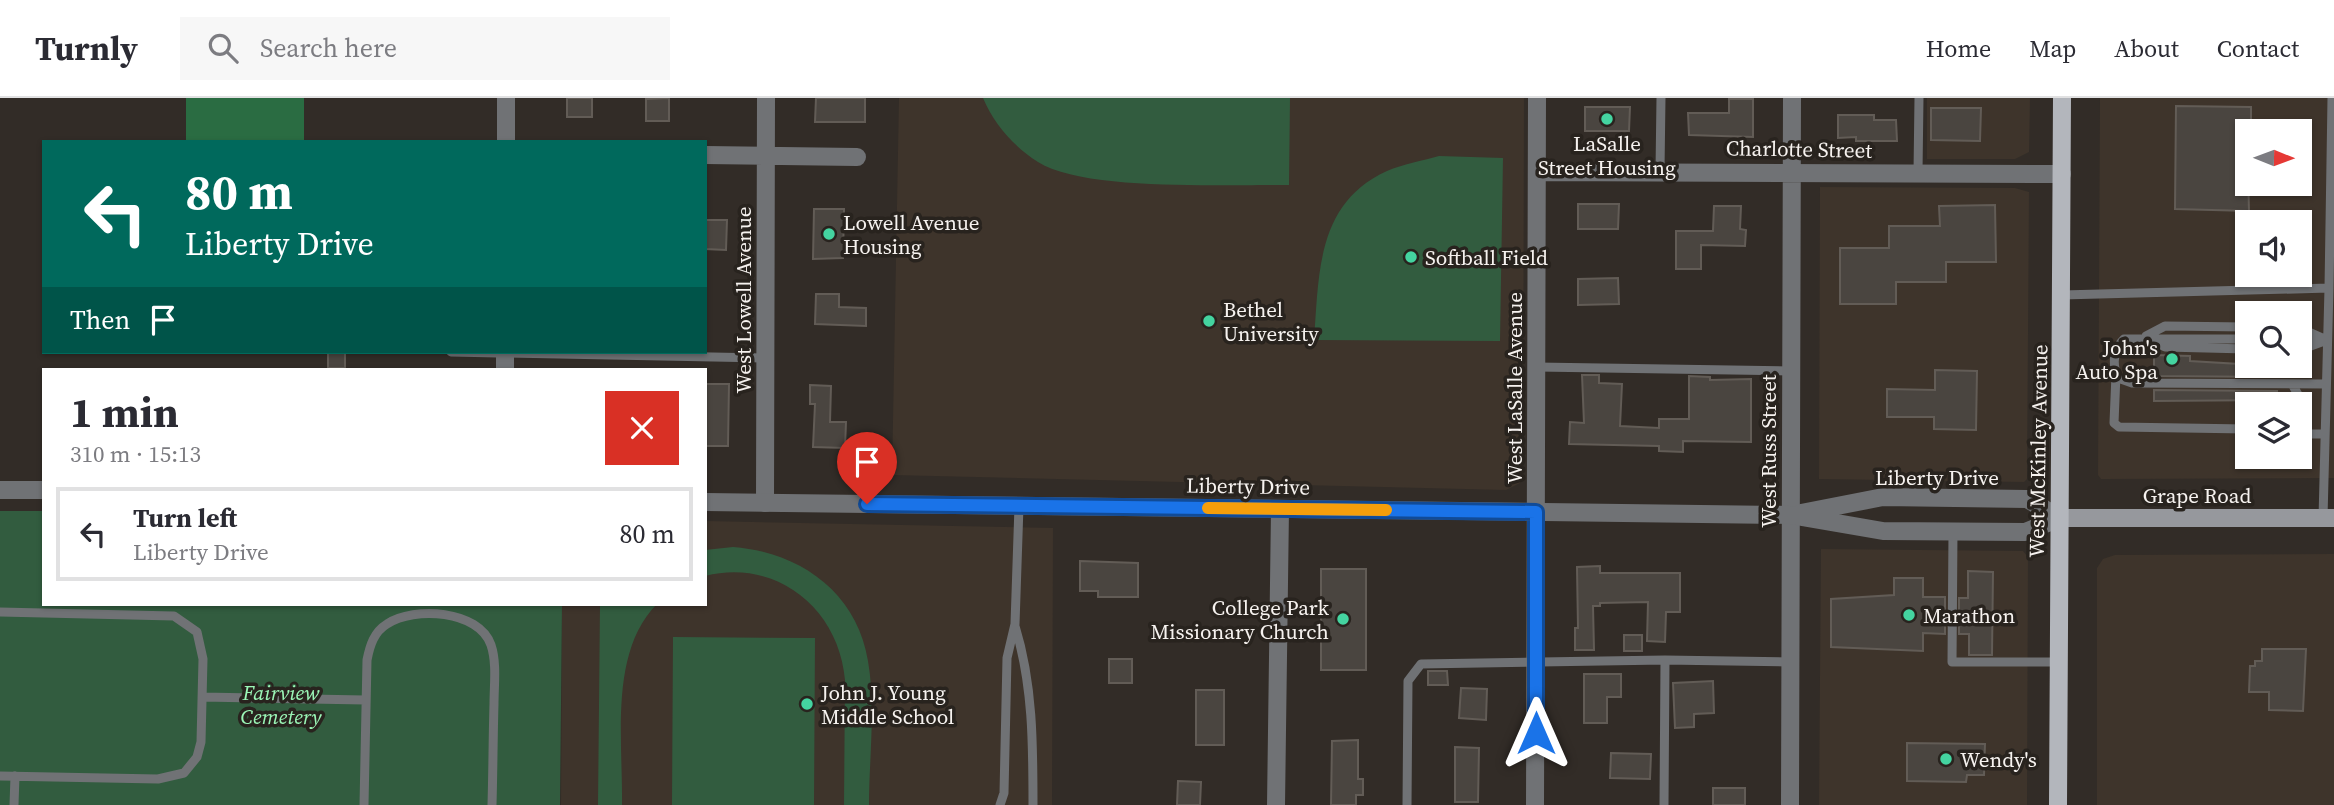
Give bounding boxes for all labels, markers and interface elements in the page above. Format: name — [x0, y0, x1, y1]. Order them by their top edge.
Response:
search box — [180, 17, 670, 80]
text: Turnly — [35, 26, 138, 71]
icon: search — [204, 29, 242, 67]
text: Search here — [260, 30, 397, 66]
text: Home — [1926, 32, 1991, 65]
text: Map — [2029, 32, 2076, 65]
text: About — [2114, 32, 2179, 65]
text: Contact — [2217, 32, 2299, 65]
marker: LaSalle Street Housing — [1599, 111, 1615, 127]
north arrow — [2235, 119, 2312, 196]
map controls — [2235, 119, 2312, 469]
place label: LaSalle Street Housing — [1538, 129, 1676, 182]
street label: Charlotte Street — [1726, 133, 1873, 165]
text: 80 m — [185, 158, 293, 225]
icon: left — [70, 168, 161, 259]
street label: West Lowell Avenue — [729, 207, 758, 393]
place label: Lowell Avenue Housing — [843, 208, 980, 261]
button: sound — [2235, 210, 2312, 287]
text: Liberty Drive — [185, 222, 374, 266]
marker: Lowell Avenue Housing — [821, 226, 837, 242]
place label: Softball Field — [1425, 243, 1548, 272]
marker: Softball Field — [1403, 249, 1419, 265]
street label: West LaSalle Avenue — [1500, 292, 1529, 484]
place label: Bethel University — [1223, 295, 1319, 348]
icon: arrive — [144, 301, 182, 339]
button: search — [2235, 301, 2312, 378]
text: Then — [70, 302, 130, 338]
marker: Bethel University — [1201, 313, 1217, 329]
place label: John's Auto Spa — [2076, 333, 2158, 386]
street label: West McKinley Avenue — [2022, 344, 2054, 558]
marker: John's Auto Spa — [2164, 351, 2180, 367]
street label: West Russ Street — [1754, 374, 1783, 528]
text: 1 min — [70, 383, 179, 441]
button: close — [605, 391, 679, 465]
button: layers — [2235, 392, 2312, 469]
pin — [837, 432, 897, 504]
text: 310 m · 15:13 — [70, 438, 201, 470]
icon: arrive — [848, 443, 886, 481]
street label: Liberty Drive — [1875, 463, 1999, 492]
street label: Liberty Drive — [1186, 470, 1310, 502]
street label: Grape Road — [2143, 481, 2251, 510]
text: Turn left — [133, 500, 237, 536]
icon: left — [74, 515, 112, 553]
text: 80 m — [620, 516, 675, 552]
text: Liberty Drive — [133, 536, 269, 568]
place label: College Park Missionary Church — [1150, 593, 1329, 646]
place label: Marathon — [1923, 601, 2015, 630]
marker: Marathon — [1901, 607, 1917, 623]
marker: College Park Missionary Church — [1335, 611, 1351, 627]
park label: Fairview Cemetery — [241, 678, 322, 731]
place label: John J. Young Middle School — [820, 678, 954, 731]
marker: John J. Young Middle School — [799, 696, 815, 712]
position arrow — [1499, 696, 1573, 770]
place label: Wendy's — [1960, 745, 2037, 774]
marker: Wendy's — [1938, 751, 1954, 767]

